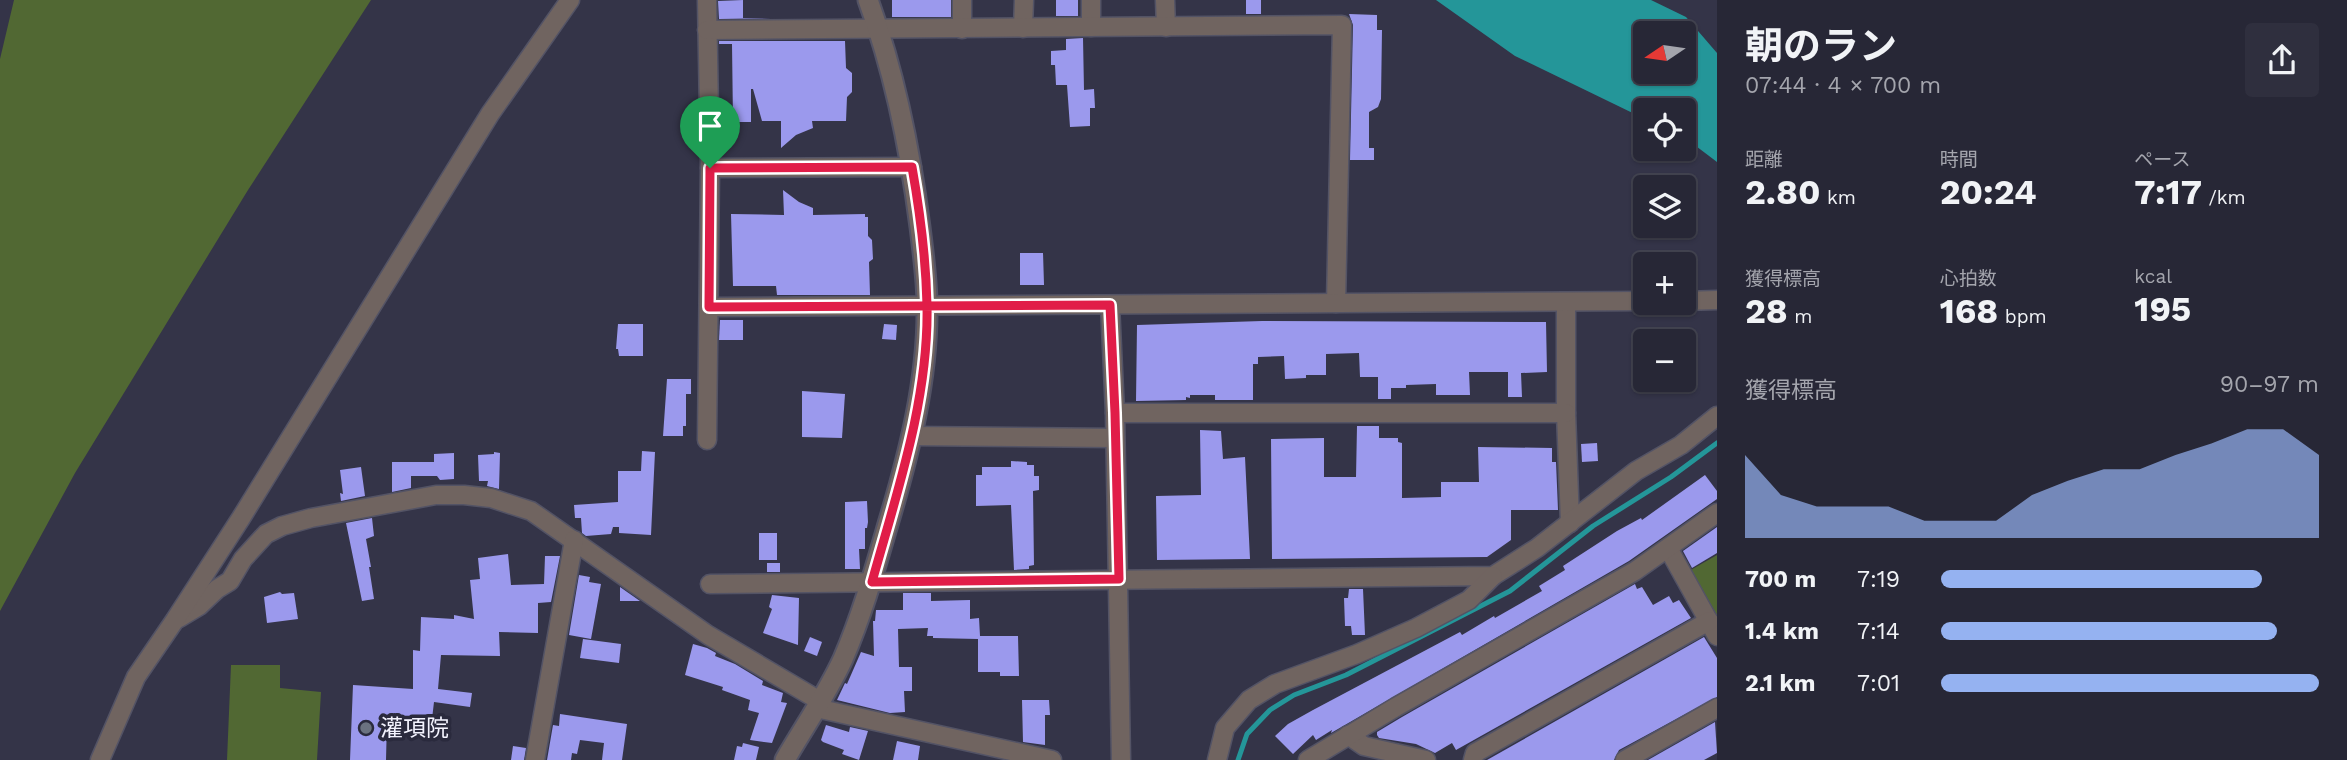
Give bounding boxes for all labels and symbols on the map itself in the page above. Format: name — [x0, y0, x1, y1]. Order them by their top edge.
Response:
north arrow — [1633, 21, 1696, 84]
pin — [680, 96, 740, 168]
place label: 灌項院 — [380, 715, 449, 742]
marker: 灌項院 — [358, 720, 374, 736]

